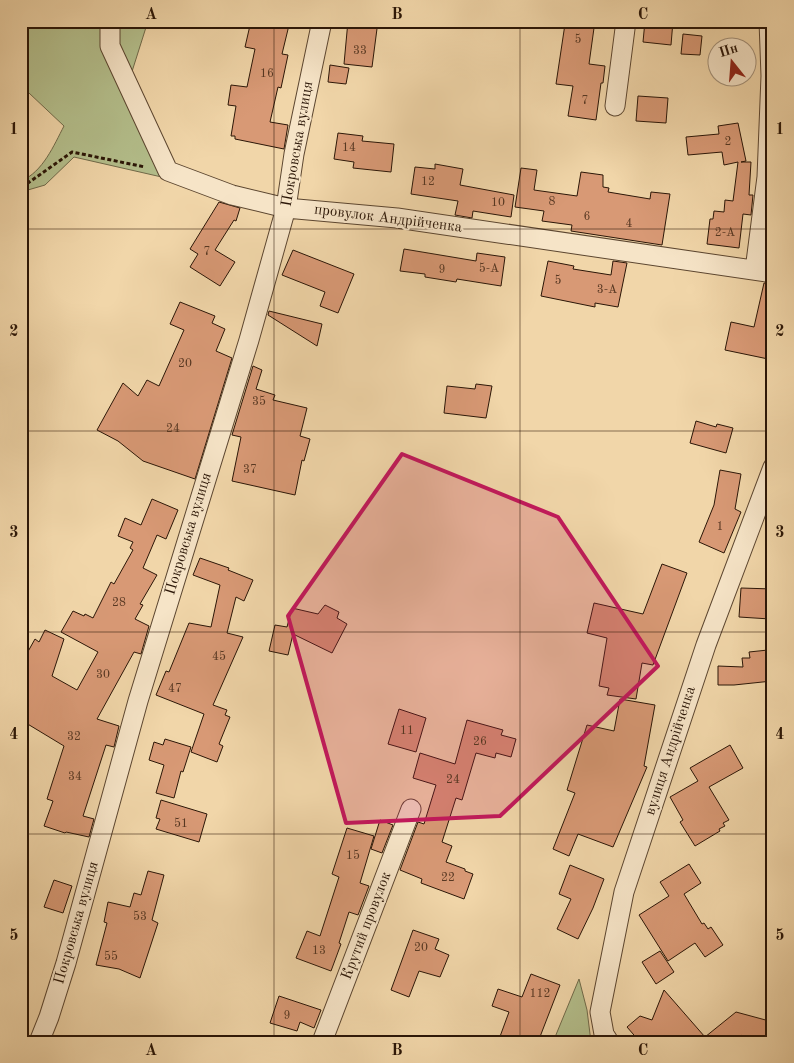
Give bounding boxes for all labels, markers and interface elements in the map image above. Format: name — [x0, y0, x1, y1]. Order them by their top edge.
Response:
text: A — [145, 7, 157, 23]
text: B — [391, 7, 403, 23]
text: C — [638, 7, 648, 23]
house number: 5 — [575, 33, 582, 46]
north arrow — [706, 38, 756, 88]
text: Пн — [717, 41, 740, 60]
house number: 33 — [353, 45, 367, 57]
house number: 16 — [260, 68, 274, 80]
street label: Покровська вулиця — [280, 80, 316, 208]
house number: 7 — [582, 95, 588, 107]
text: 1 — [9, 122, 19, 138]
text: 1 — [775, 122, 785, 138]
house number: 2 — [725, 136, 731, 148]
house number: 14 — [342, 142, 356, 154]
house number: 12 — [421, 176, 435, 188]
house number: 8 — [549, 196, 556, 208]
house number: 10 — [491, 197, 505, 209]
street label: провулок Андрійченка — [313, 202, 463, 236]
house number: 6 — [584, 211, 591, 223]
house number: 4 — [626, 218, 633, 230]
house number: 2-А — [715, 227, 735, 239]
house number: 7 — [204, 246, 210, 258]
house number: 5-А — [479, 262, 499, 275]
house number: 9 — [439, 264, 445, 276]
house number: 5 — [555, 274, 562, 287]
house number: 3-А — [597, 284, 617, 296]
text: 2 — [9, 324, 19, 340]
text: 2 — [775, 324, 785, 340]
house number: 20 — [178, 358, 192, 370]
house number: 35 — [252, 395, 266, 408]
house number: 24 — [166, 423, 180, 435]
house number: 37 — [243, 464, 257, 476]
street label: Покровська вулиця — [163, 471, 215, 597]
house number: 1 — [717, 521, 723, 533]
text: 3 — [9, 525, 19, 541]
text: 3 — [775, 525, 785, 541]
house number: 28 — [112, 597, 126, 609]
house number: 45 — [212, 650, 226, 663]
house number: 30 — [96, 669, 110, 681]
house number: 47 — [168, 683, 182, 695]
street label: вулиця Андрійченка — [643, 684, 699, 817]
house number: 11 — [400, 725, 414, 737]
text: 4 — [9, 727, 19, 743]
text: 4 — [775, 727, 785, 743]
house number: 32 — [67, 731, 81, 743]
house number: 26 — [473, 736, 487, 748]
house number: 34 — [68, 771, 82, 783]
house number: 24 — [446, 774, 460, 786]
house number: 51 — [174, 817, 188, 830]
house number: 15 — [346, 849, 360, 862]
street label: Покровська вулиця — [52, 860, 102, 986]
street label: Крутий провулок — [340, 870, 395, 982]
house number: 22 — [441, 872, 455, 884]
house number: 53 — [133, 910, 147, 923]
text: 5 — [9, 928, 19, 944]
text: 5 — [775, 928, 785, 944]
house number: 20 — [414, 942, 428, 954]
house number: 13 — [312, 945, 326, 957]
house number: 55 — [104, 950, 118, 963]
house number: 112 — [530, 988, 550, 1000]
house number: 9 — [284, 1010, 290, 1022]
text: A — [145, 1043, 157, 1059]
text: B — [391, 1043, 403, 1059]
text: C — [638, 1043, 648, 1059]

